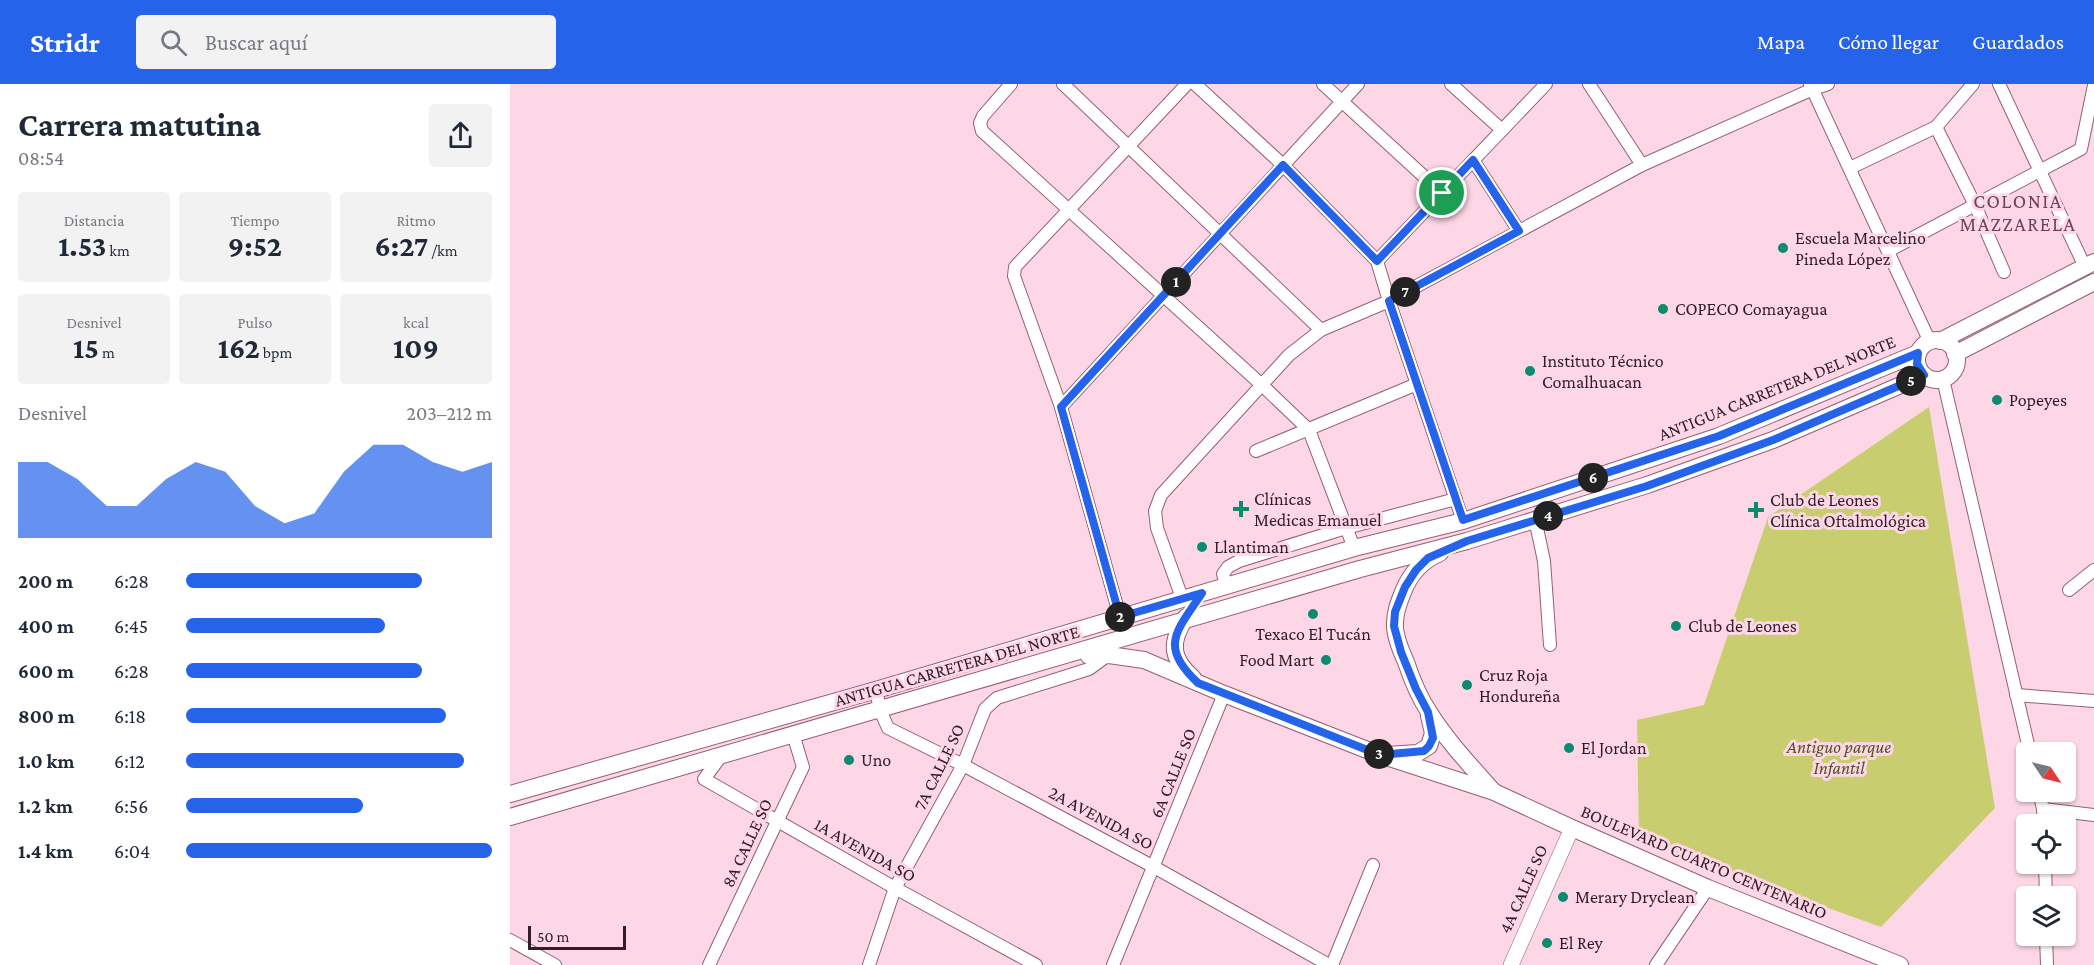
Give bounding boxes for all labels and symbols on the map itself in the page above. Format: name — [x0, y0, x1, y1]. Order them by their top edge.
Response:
pin — [1416, 167, 1467, 218]
district label: COLONIA MAZZARELA — [1960, 190, 2076, 235]
place label: Escuela Marcelino Pineda López — [1795, 228, 1926, 269]
marker: Escuela Marcelino Pineda López — [1776, 241, 1790, 255]
pin: 1 — [1161, 267, 1191, 297]
pin: 7 — [1390, 277, 1420, 307]
place label: COPECO Comayagua — [1675, 299, 1828, 319]
marker: COPECO Comayagua — [1656, 302, 1670, 316]
street label: ANTIGUA CARRETERA DEL NORTE — [1656, 331, 1899, 445]
place label: Instituto Técnico Comalhuacan — [1542, 351, 1664, 392]
marker: Instituto Técnico Comalhuacan — [1523, 364, 1537, 378]
pin: 5 — [1896, 366, 1926, 396]
place label: Popeyes — [2009, 390, 2067, 410]
marker: Popeyes — [1990, 393, 2004, 407]
pin: 6 — [1578, 463, 1608, 493]
place label: Clínicas Medicas Emanuel — [1254, 489, 1382, 530]
place label: Club de Leones Clínica Oftalmológica — [1770, 490, 1926, 531]
marker: Clínicas Medicas Emanuel — [1232, 500, 1250, 518]
pin: 4 — [1533, 501, 1563, 531]
marker: Club de Leones Clínica Oftalmológica — [1747, 501, 1765, 519]
place label: Llantiman — [1214, 537, 1289, 557]
marker: Llantiman — [1195, 540, 1209, 554]
pin: 2 — [1105, 602, 1135, 632]
marker: Texaco El Tucán — [1306, 607, 1320, 621]
place label: Club de Leones — [1688, 616, 1797, 636]
marker: Club de Leones — [1669, 619, 1683, 633]
street label: ANTIGUA CARRETERA DEL NORTE — [832, 621, 1082, 711]
place label: Texaco El Tucán — [1255, 624, 1371, 644]
place label: Food Mart — [1239, 650, 1315, 670]
marker: Food Mart — [1319, 653, 1333, 667]
place label: Cruz Roja Hondureña — [1479, 665, 1560, 706]
marker: Cruz Roja Hondureña — [1460, 678, 1474, 692]
street label: 7A CALLE SO — [910, 721, 968, 813]
street label: 6A CALLE SO — [1146, 725, 1200, 821]
park label: Antiguo parque Infantil — [1786, 737, 1891, 778]
place label: El Jordan — [1581, 738, 1647, 758]
pin: 3 — [1364, 739, 1394, 769]
marker: El Jordan — [1562, 741, 1576, 755]
north arrow — [2016, 742, 2076, 802]
place label: Uno — [861, 750, 891, 770]
marker: Uno — [842, 753, 856, 767]
street label: 2A AVENIDA SO — [1045, 782, 1157, 854]
street label: 8A CALLE SO — [718, 796, 776, 890]
street label: BOULEVARD CUARTO CENTENARIO — [1578, 801, 1830, 923]
street label: 1A AVENIDA SO — [811, 814, 919, 886]
street label: 4A CALLE SO — [1495, 842, 1551, 936]
place label: Merary Dryclean — [1575, 887, 1695, 907]
marker: Merary Dryclean — [1556, 890, 1570, 904]
scale bar — [528, 923, 626, 950]
place label: El Rey — [1559, 933, 1604, 953]
marker: El Rey — [1540, 936, 1554, 950]

